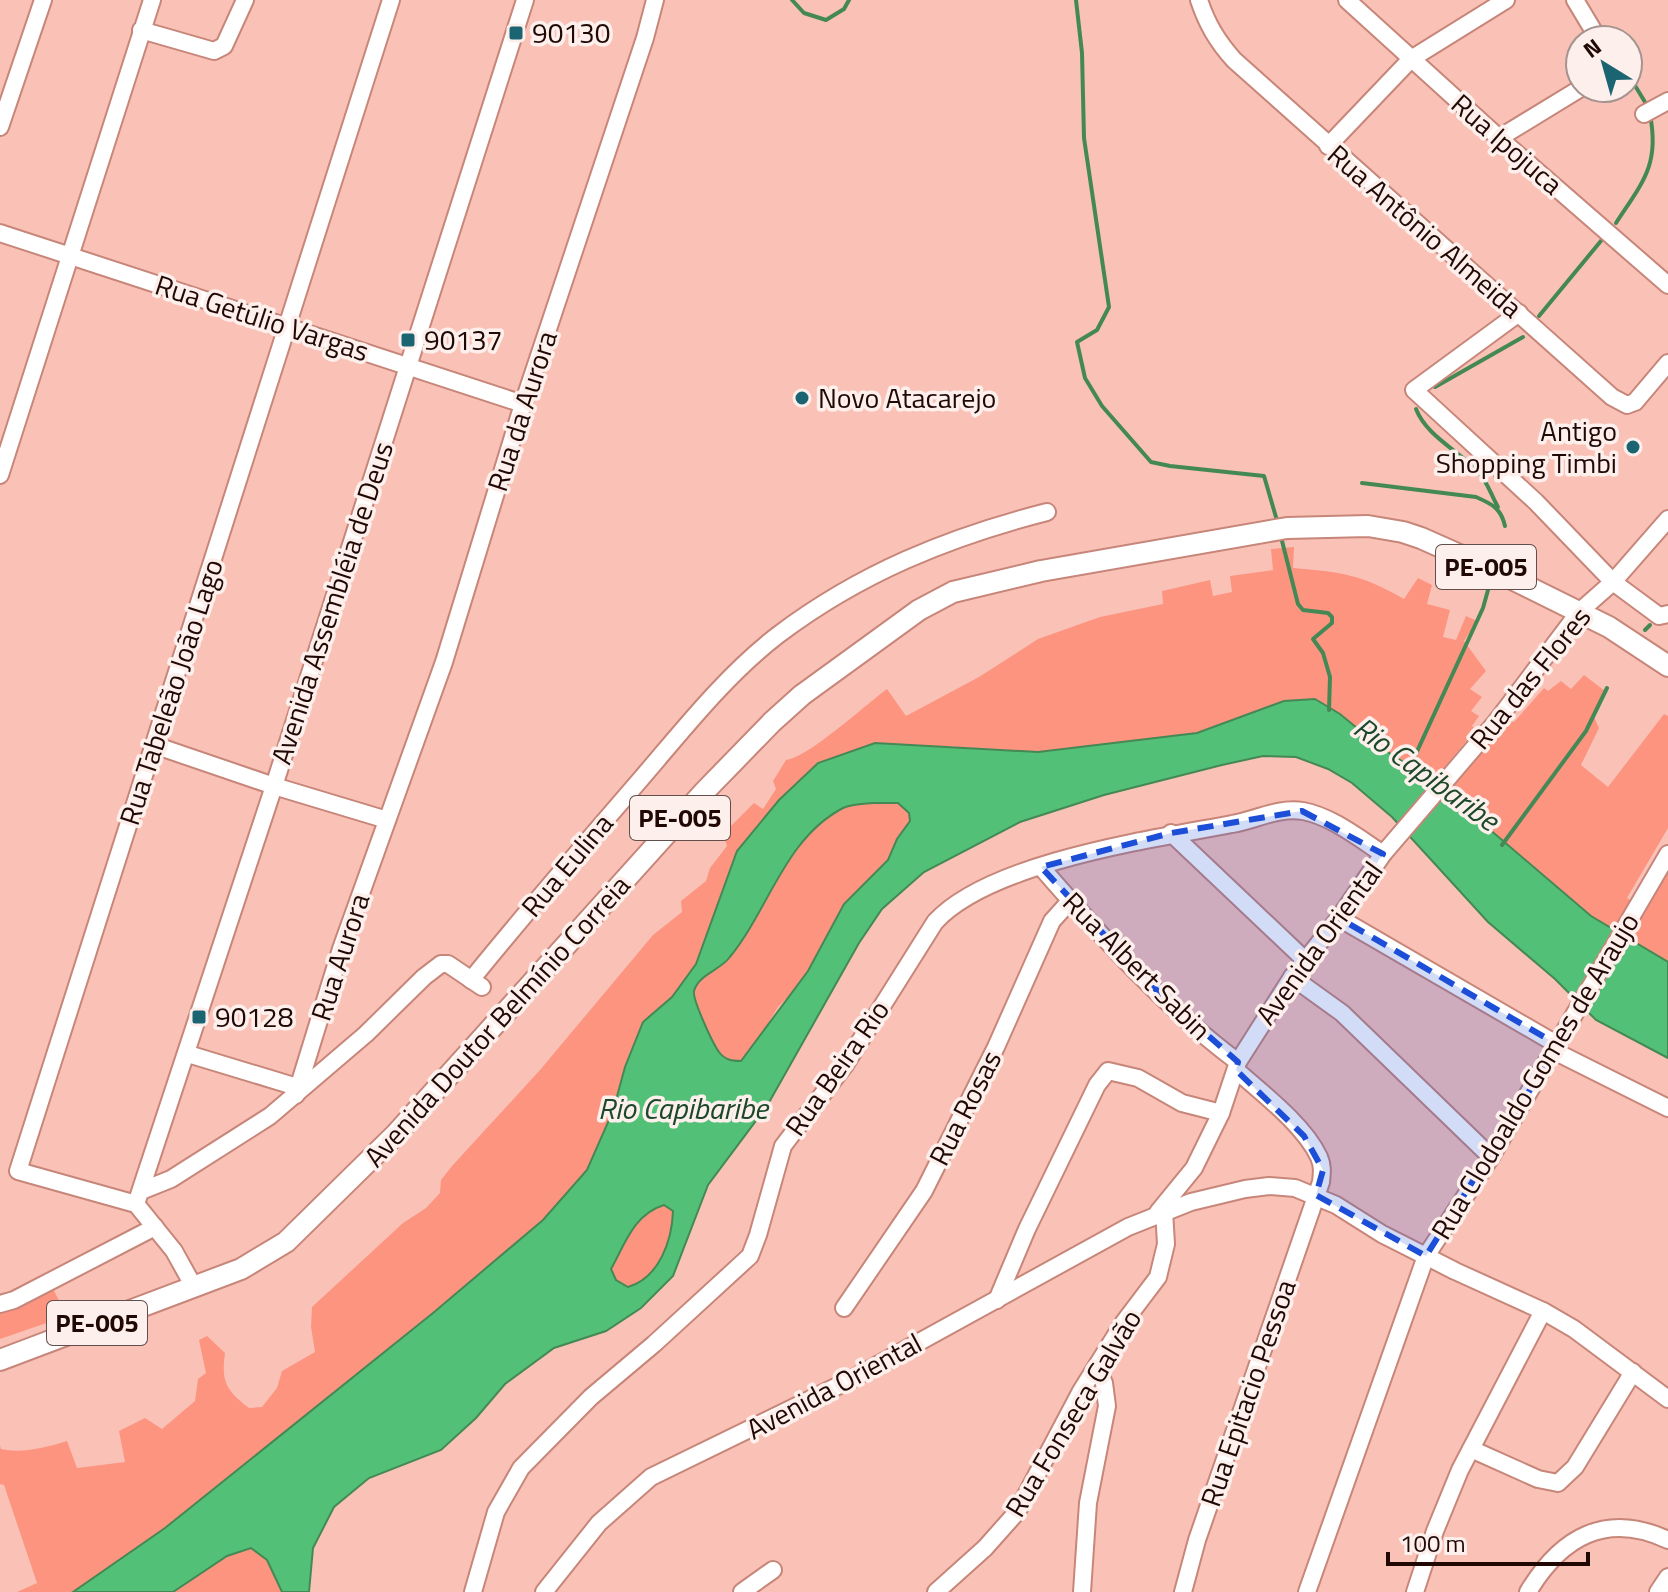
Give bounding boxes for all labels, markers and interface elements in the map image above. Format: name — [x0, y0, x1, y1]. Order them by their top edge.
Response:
place label: 90130 — [532, 11, 610, 54]
marker: 90130 — [507, 24, 525, 42]
north arrow — [1564, 24, 1644, 104]
text: N — [1576, 30, 1608, 66]
street label: Rua Ipojuca — [1442, 83, 1573, 204]
street label: Rua Antônio Almeida — [1318, 134, 1532, 328]
street label: Rua Getúlio Vargas — [150, 263, 374, 372]
place label: 90137 — [424, 318, 502, 361]
street label: Rua da Aurora — [475, 325, 568, 497]
marker: 90137 — [399, 331, 417, 349]
place label: Novo Atacarejo — [818, 376, 996, 419]
marker: Novo Atacarejo — [793, 389, 811, 407]
place label: Antigo Shopping Timbi — [1436, 409, 1617, 484]
street label: Avenida Assembléia de Deus — [259, 436, 404, 770]
marker: Antigo Shopping Timbi — [1624, 438, 1642, 456]
road number: PE-005 — [1436, 545, 1536, 589]
street label: Rua Tabeleão João Lago — [107, 553, 234, 830]
street label: Rua das Flores — [1459, 597, 1601, 758]
water label: Rio Capibaribe — [1344, 705, 1511, 843]
road number: PE-005 — [630, 796, 730, 840]
street label: Rua Eulina — [510, 803, 623, 926]
street label: Avenida Oriental — [1244, 852, 1393, 1034]
street label: Avenida Doutor Belmínio Correia — [353, 865, 640, 1176]
street label: Rua Albert Sabin — [1053, 881, 1222, 1050]
street label: Rua Aurora — [299, 888, 380, 1026]
street label: Rua Clodoaldo Gomes de Araujo — [1420, 904, 1649, 1247]
street label: Rua Beira Rio — [774, 991, 899, 1145]
place label: 90128 — [215, 995, 293, 1038]
marker: 90128 — [190, 1008, 208, 1026]
street label: Rua Rosas — [917, 1043, 1012, 1173]
water label: Rio Capibaribe — [598, 1085, 770, 1131]
street label: Rua Epitacio Pessoa — [1189, 1274, 1306, 1512]
road number: PE-005 — [47, 1301, 147, 1345]
street label: Rua Fonseca Galvão — [993, 1301, 1152, 1525]
street label: Avenida Oriental — [738, 1321, 929, 1450]
scale bar — [1388, 1516, 1588, 1566]
text: 100 m — [1400, 1525, 1466, 1561]

